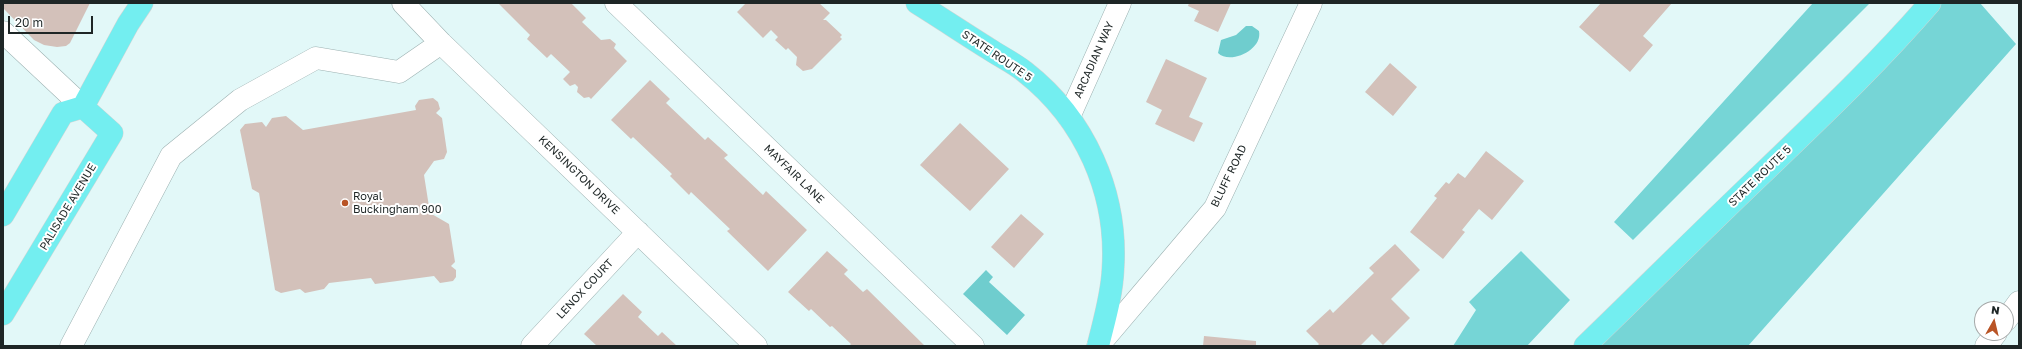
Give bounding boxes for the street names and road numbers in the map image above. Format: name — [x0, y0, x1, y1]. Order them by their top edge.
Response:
street label: ARCADIAN WAY — [1071, 20, 1117, 100]
street label: STATE ROUTE 5 — [959, 28, 1035, 84]
street label: KENSINGTON DRIVE — [536, 133, 622, 217]
street label: MAYFAIR LANE — [761, 142, 827, 206]
street label: BLUFF ROAD — [1208, 143, 1250, 209]
street label: STATE ROUTE 5 — [1726, 143, 1794, 209]
street label: PALISADE AVENUE — [37, 161, 99, 253]
street label: LENOX COURT — [554, 256, 616, 322]

